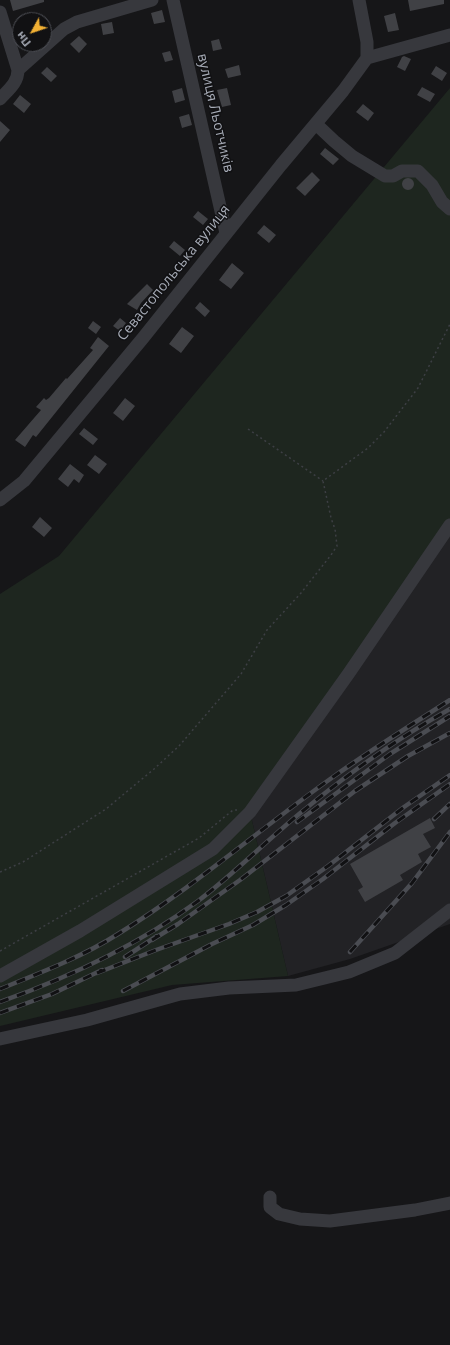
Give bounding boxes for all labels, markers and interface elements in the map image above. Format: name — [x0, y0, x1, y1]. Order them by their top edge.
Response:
north arrow — [12, 12, 52, 52]
text: Пн — [12, 29, 34, 50]
street label: вулиця Льотчиків — [193, 52, 237, 174]
street label: Севастопольська вулиця — [114, 202, 234, 344]

